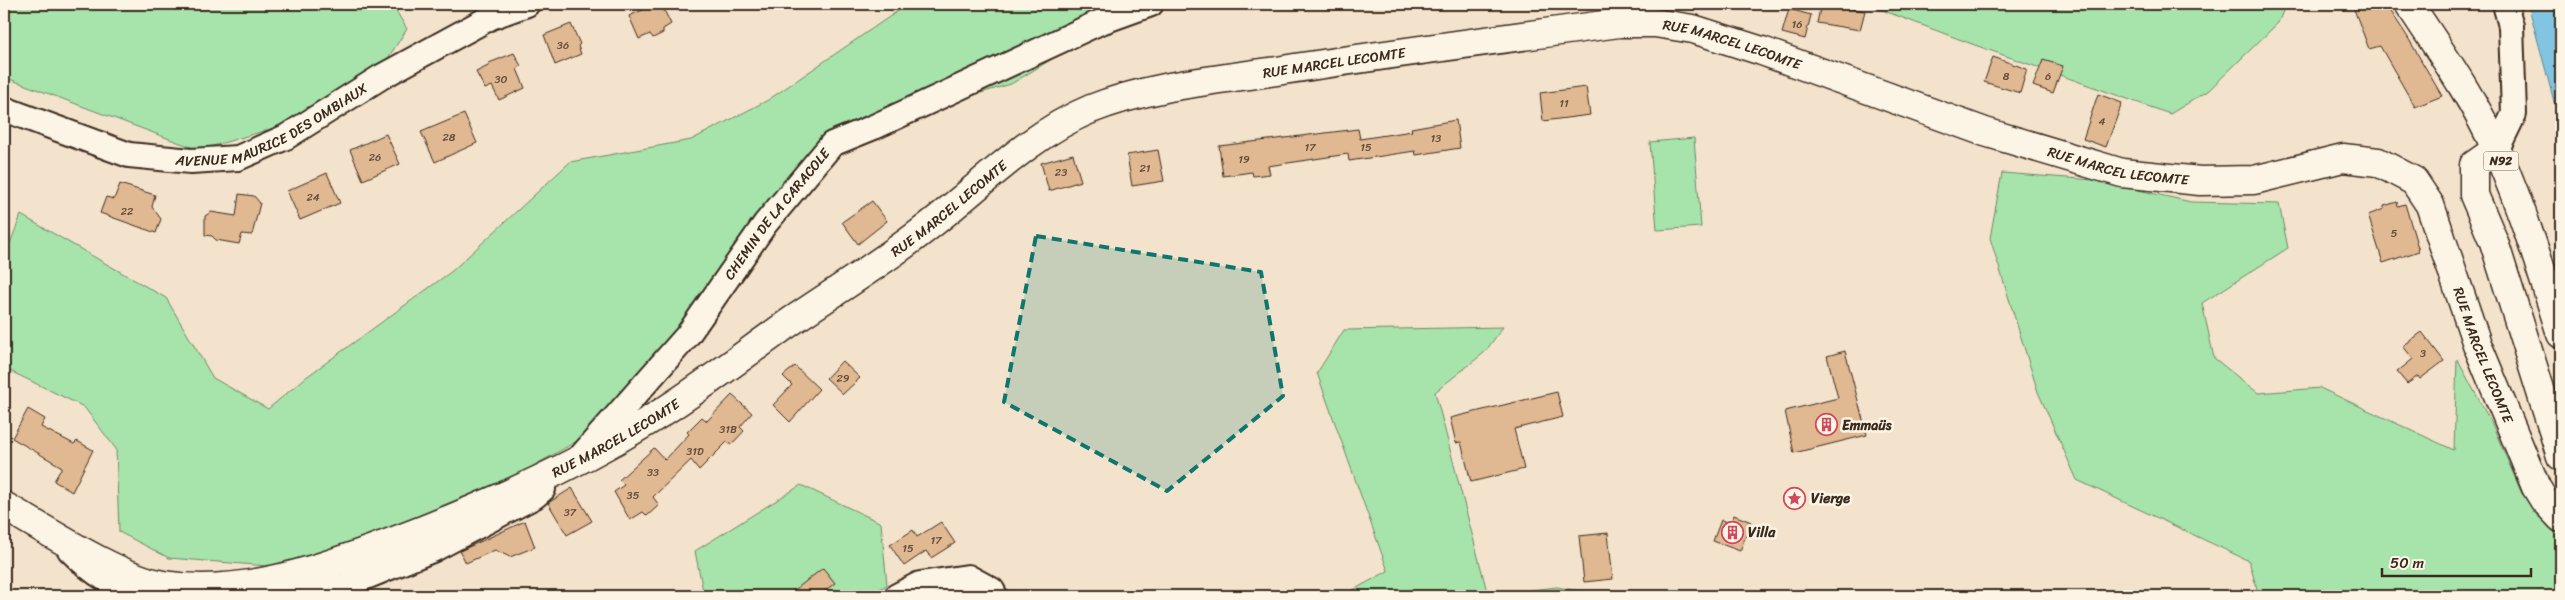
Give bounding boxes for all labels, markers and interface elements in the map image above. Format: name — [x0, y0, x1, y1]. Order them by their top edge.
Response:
street label: RUE MARCEL LECOMTE — [1661, 12, 1806, 77]
house number: 16 — [1792, 15, 1802, 34]
house number: 36 — [557, 36, 569, 55]
street label: RUE MARCEL LECOMTE — [1261, 40, 1408, 85]
house number: 8 — [2003, 67, 2010, 86]
house number: 6 — [2045, 67, 2051, 86]
house number: 30 — [495, 70, 508, 89]
street label: AVENUE MAURICE DES OMBIAUX — [174, 76, 373, 174]
house number: 11 — [1559, 94, 1569, 113]
house number: 4 — [2099, 112, 2106, 131]
house number: 28 — [443, 128, 456, 147]
house number: 13 — [1431, 129, 1441, 148]
house number: 17 — [1305, 138, 1316, 157]
house number: 15 — [1360, 138, 1372, 157]
street label: RUE MARCEL LECOMTE — [2045, 139, 2191, 192]
street label: CHEMIN DE LA CARACOLE — [717, 141, 837, 285]
house number: 26 — [369, 148, 381, 167]
house number: 19 — [1238, 150, 1250, 169]
road number: N92 — [2484, 152, 2518, 170]
street label: RUE MARCEL LECOMTE — [885, 153, 1014, 263]
house number: 21 — [1139, 159, 1151, 178]
house number: 23 — [1055, 163, 1067, 182]
house number: 24 — [306, 188, 320, 207]
house number: 22 — [121, 202, 134, 221]
house number: 5 — [2391, 224, 2398, 243]
street label: RUE MARCEL LECOMTE — [2446, 283, 2521, 428]
house number: 3 — [2420, 344, 2426, 363]
house number: 29 — [836, 369, 850, 388]
street label: RUE MARCEL LECOMTE — [547, 391, 686, 484]
building icon: Emmaüs — [1814, 413, 1838, 437]
place label: Emmaüs — [1842, 413, 1892, 438]
house number: 31B — [719, 420, 737, 439]
house number: 31D — [686, 442, 704, 461]
house number: 33 — [647, 463, 659, 482]
house number: 35 — [627, 486, 640, 505]
place icon: Vierge — [1783, 486, 1807, 510]
place label: Vierge — [1811, 486, 1850, 511]
house number: 37 — [564, 503, 577, 522]
building icon: Villa — [1720, 520, 1744, 544]
place label: Villa — [1748, 520, 1776, 545]
house number: 17 — [931, 531, 942, 550]
house number: 15 — [902, 539, 914, 558]
scale bar — [2382, 545, 2531, 577]
text: 50 m — [2390, 550, 2425, 576]

